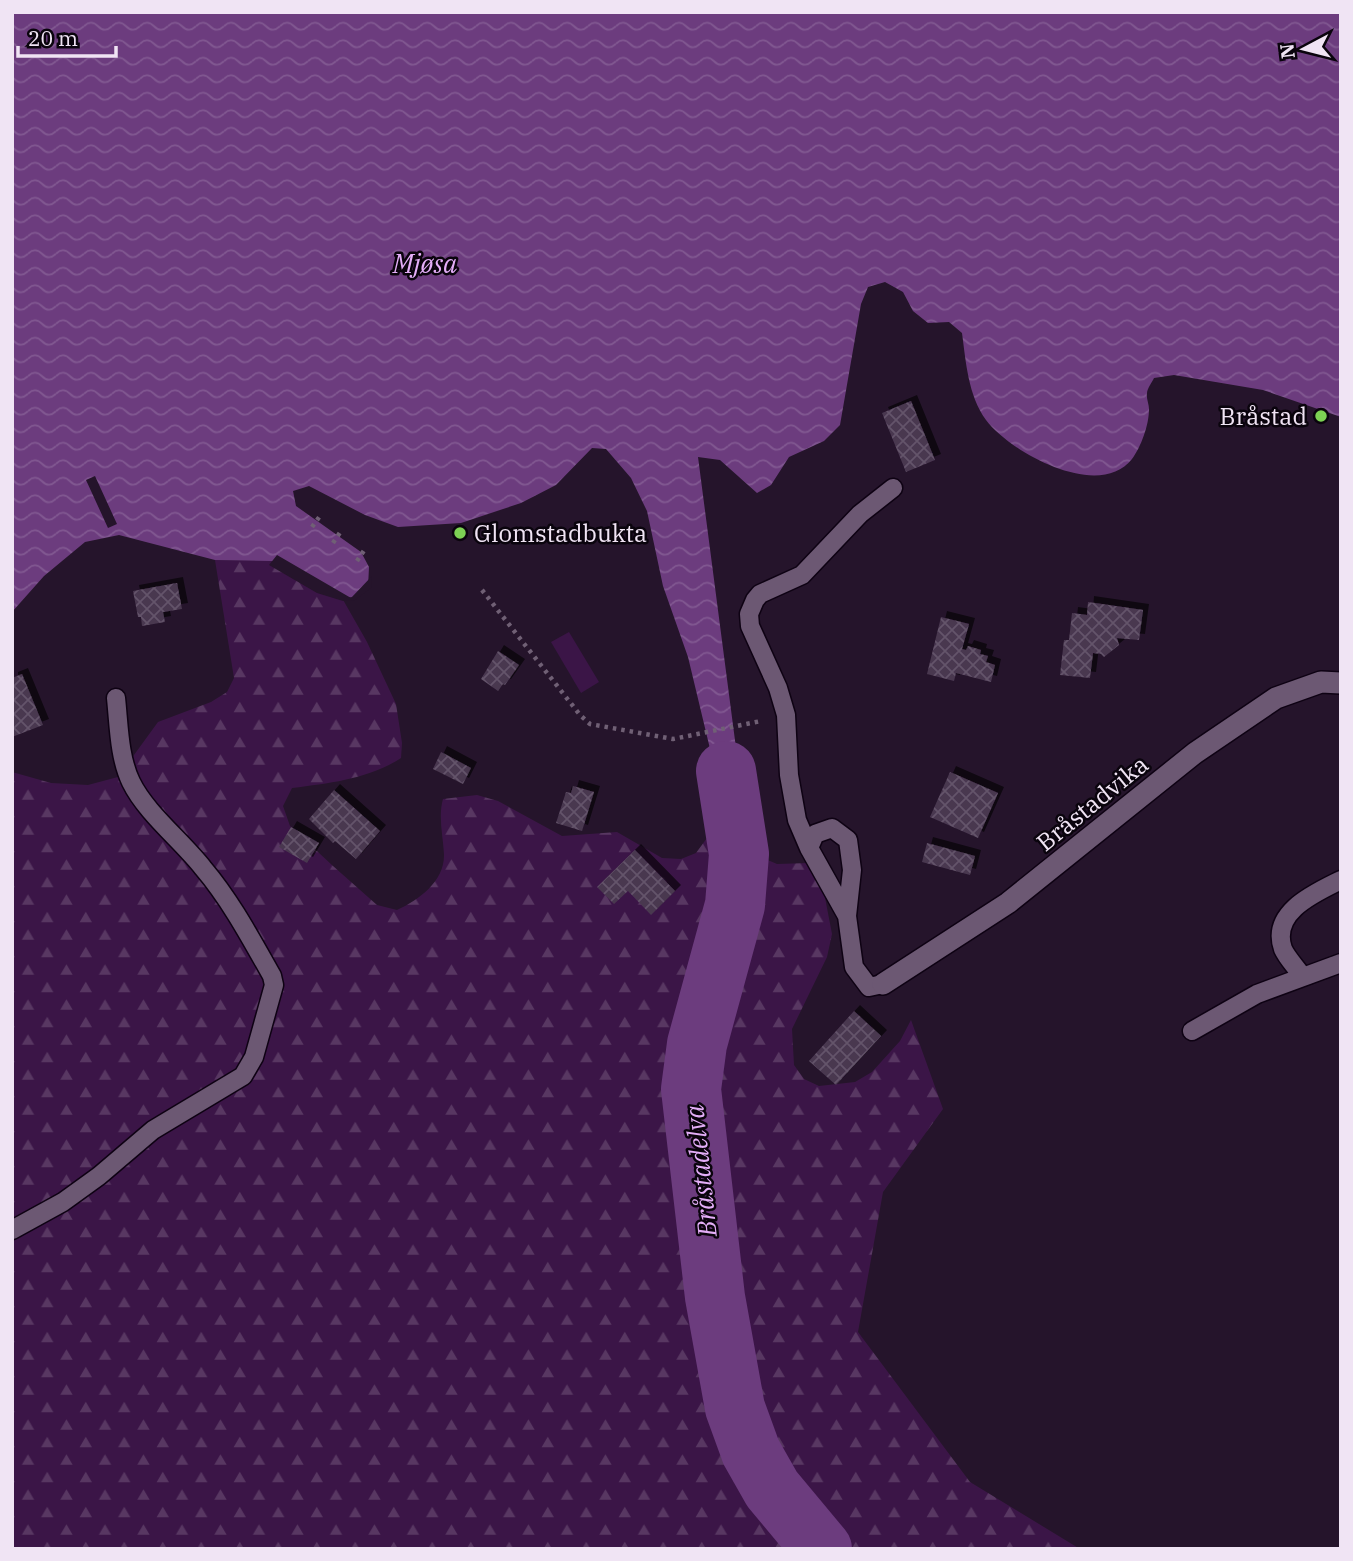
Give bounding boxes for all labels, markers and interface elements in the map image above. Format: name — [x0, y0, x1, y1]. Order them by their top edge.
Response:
scale bar — [18, 14, 116, 58]
north arrow — [1269, 14, 1339, 84]
text: 20 m — [28, 24, 78, 52]
text: N — [1274, 42, 1300, 60]
water label: Mjøsa — [392, 246, 457, 280]
place label: Bråstad — [1219, 400, 1307, 432]
marker: Bråstad — [1313, 408, 1329, 424]
place label: Glomstadbukta — [474, 517, 647, 549]
marker: Glomstadbukta — [452, 525, 468, 541]
street label: Bråstadvika — [1029, 748, 1155, 858]
water label: Bråstadelva — [676, 1103, 724, 1240]

